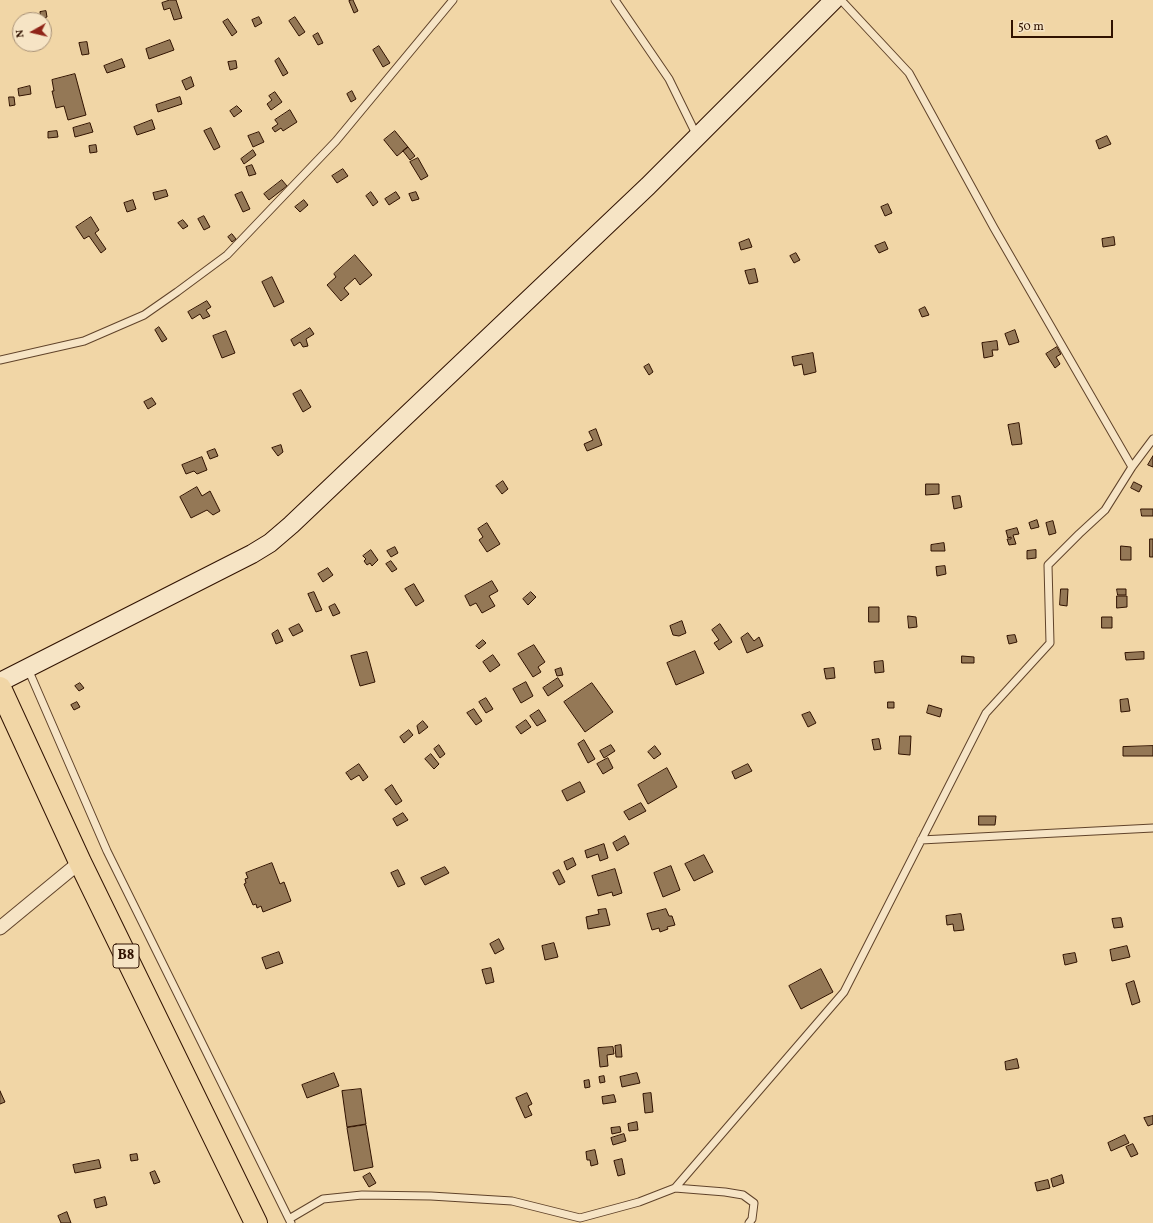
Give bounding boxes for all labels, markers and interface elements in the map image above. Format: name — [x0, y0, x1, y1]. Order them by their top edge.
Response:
north arrow — [12, 12, 52, 52]
scale bar — [1013, 12, 1115, 38]
text: 50 m — [1018, 19, 1044, 35]
text: N — [13, 29, 29, 39]
road number: B8 — [113, 944, 139, 968]

